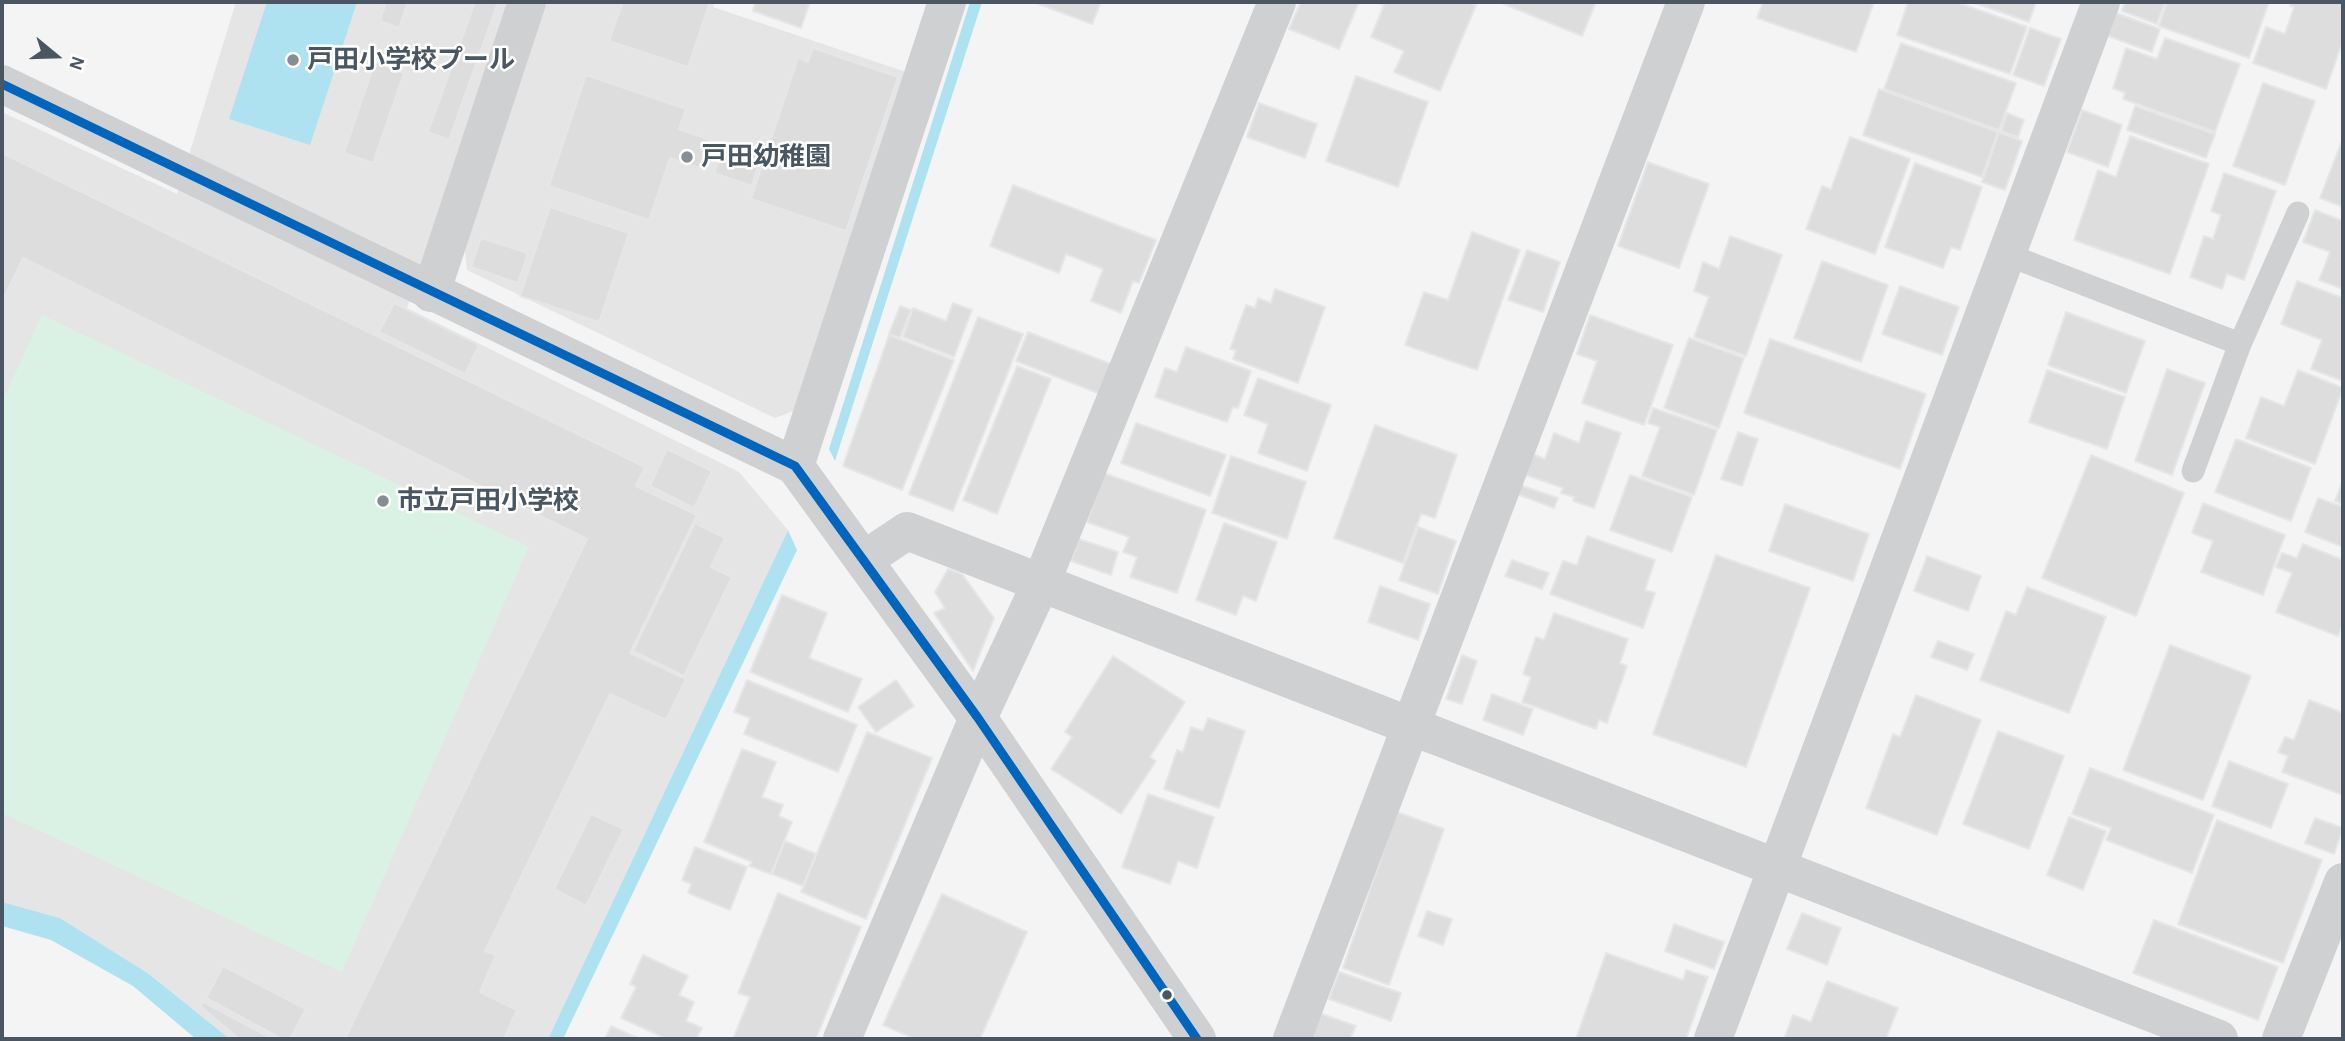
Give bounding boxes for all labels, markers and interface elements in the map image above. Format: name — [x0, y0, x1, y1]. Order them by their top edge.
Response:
north arrow — [21, 21, 91, 91]
place label: 戸田小学校プール — [307, 44, 515, 76]
marker: 戸田小学校プール — [285, 52, 301, 68]
text: N — [65, 54, 87, 72]
place label: 戸田幼稚園 — [701, 141, 831, 173]
marker: 戸田幼稚園 — [679, 149, 695, 165]
place label: 市立戸田小学校 — [397, 485, 579, 517]
marker: 市立戸田小学校 — [375, 493, 391, 509]
unlabelled marker — [1160, 988, 1174, 1002]

